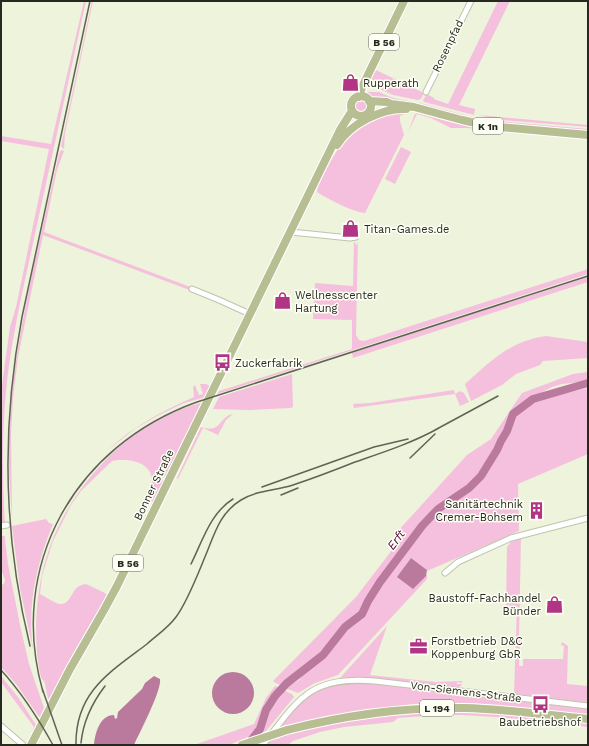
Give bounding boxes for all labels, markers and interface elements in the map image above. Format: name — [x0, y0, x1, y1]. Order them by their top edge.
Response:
street label: Rosenpfad — [430, 18, 466, 74]
road number: B 56 — [369, 34, 399, 50]
shop icon: Rupperath — [340, 73, 360, 93]
place label: Rupperath — [363, 77, 419, 90]
road number: K 1n — [473, 118, 503, 134]
shop icon: Titan-Games.de — [341, 219, 361, 239]
place label: Titan-Games.de — [364, 223, 449, 236]
place label: Wellnesscenter Hartung — [295, 289, 378, 315]
shop icon: Wellnesscenter Hartung — [272, 291, 292, 311]
bus stop icon: Zuckerfabrik — [212, 353, 232, 373]
place label: Zuckerfabrik — [235, 357, 302, 370]
street label: Bonner Straße — [131, 448, 177, 522]
place label: Sanitärtechnik Cremer-Bohsem — [435, 498, 523, 524]
building icon: Sanitärtechnik Cremer-Bohsem — [526, 500, 546, 520]
water label: Erft — [384, 527, 408, 553]
road number: B 56 — [113, 555, 143, 571]
place label: Baustoff-Fachhandel Bünder — [429, 592, 542, 618]
shop icon: Baustoff-Fachhandel Bünder — [544, 594, 564, 614]
place label: Forstbetrieb D&C Koppenburg GbR — [431, 635, 523, 661]
office icon: Forstbetrieb D&C Koppenburg GbR — [408, 637, 428, 657]
street label: Von-Siemens-Straße — [410, 679, 522, 705]
bus stop icon: Baubetriebshof — [530, 694, 550, 714]
road number: L 194 — [420, 700, 454, 716]
place label: Baubetriebshof — [499, 716, 582, 729]

